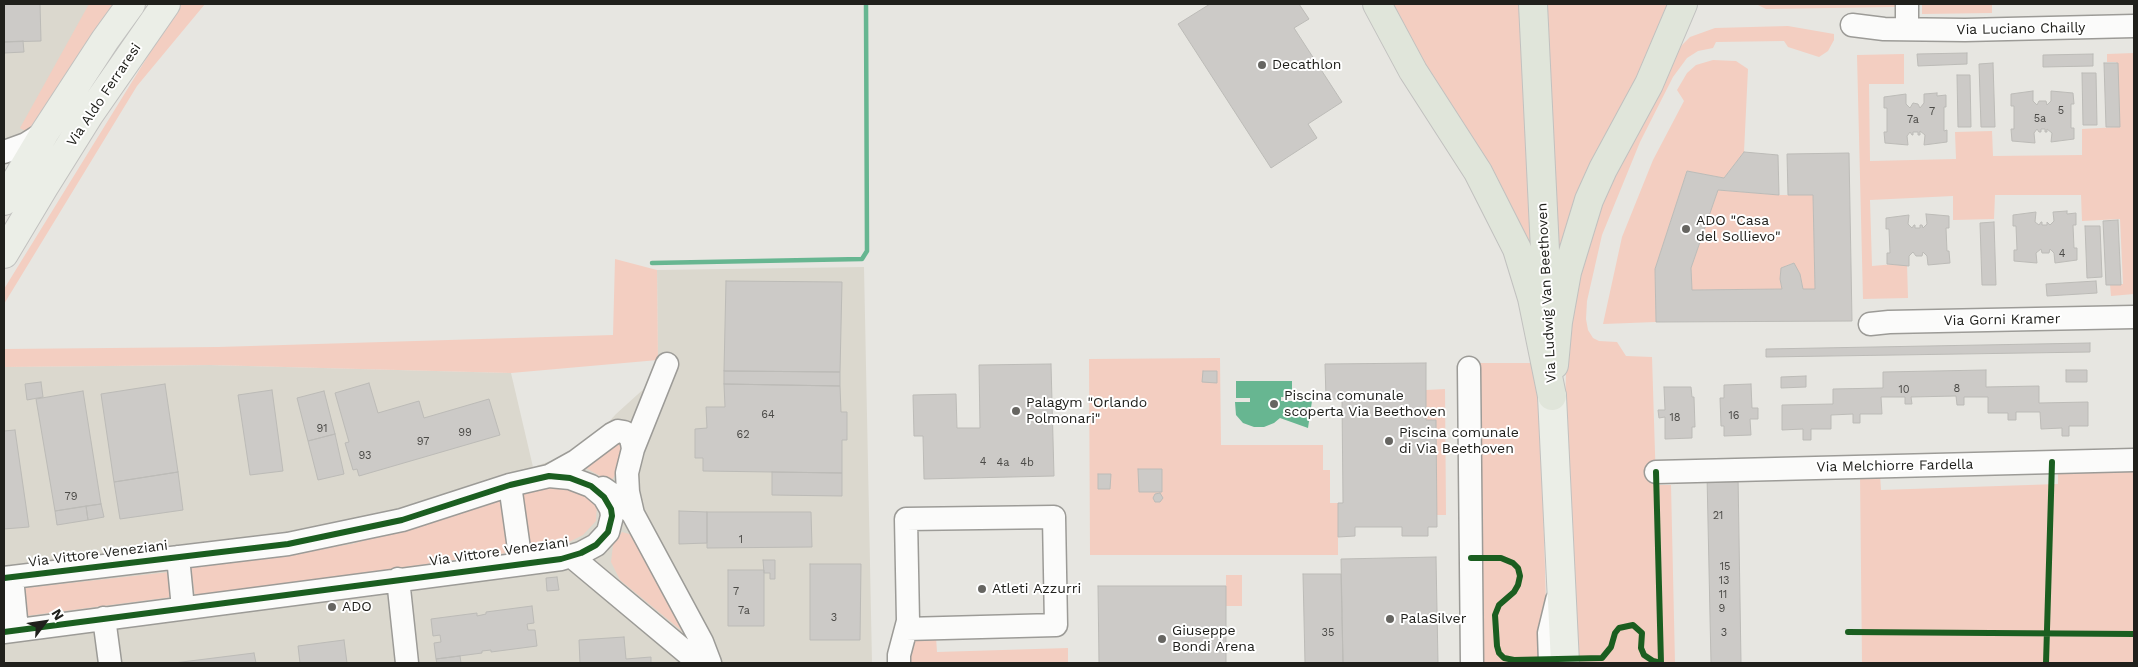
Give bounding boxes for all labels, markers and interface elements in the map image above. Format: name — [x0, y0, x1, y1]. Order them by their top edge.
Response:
street label: Via Luciano Chailly — [1956, 19, 2086, 39]
street label: Via Aldo Ferraresi — [63, 40, 145, 150]
place label: Decathlon — [1272, 57, 1342, 73]
marker: Decathlon — [1256, 59, 1268, 71]
house number: 5 — [2058, 104, 2064, 118]
house number: 7 — [1929, 105, 1935, 119]
house number: 5a — [2034, 112, 2046, 126]
house number: 7a — [1907, 113, 1919, 127]
street label: Via Ludwig Van Beethoven — [1534, 202, 1560, 384]
place label: ADO "Casa del Sollievo" — [1696, 213, 1781, 246]
marker: ADO "Casa del Sollievo" — [1680, 223, 1692, 235]
house number: 4 — [2059, 247, 2065, 261]
street label: Via Gorni Kramer — [1944, 311, 2060, 329]
house number: 8 — [1954, 382, 1960, 396]
house number: 10 — [1898, 383, 1910, 397]
place label: Piscina comunale scoperta Via Beethoven — [1284, 388, 1446, 421]
place label: Palagym "Orlando Polmonari" — [1026, 395, 1147, 428]
marker: Piscina comunale scoperta Via Beethoven — [1268, 398, 1280, 410]
marker: Palagym "Orlando Polmonari" — [1010, 405, 1022, 417]
house number: 64 — [761, 408, 775, 422]
house number: 16 — [1729, 409, 1739, 423]
house number: 18 — [1669, 411, 1681, 425]
house number: 91 — [316, 422, 328, 436]
place label: Piscina comunale di Via Beethoven — [1399, 425, 1519, 458]
house number: 99 — [458, 426, 472, 440]
house number: 62 — [736, 428, 750, 442]
house number: 97 — [417, 435, 429, 449]
marker: Piscina comunale di Via Beethoven — [1383, 435, 1395, 447]
house number: 93 — [359, 449, 371, 463]
house number: 4 — [980, 455, 986, 469]
house number: 4a — [997, 456, 1009, 470]
house number: 4b — [1020, 456, 1034, 470]
street label: Via Melchiorre Fardella — [1816, 456, 1974, 476]
house number: 79 — [65, 490, 77, 504]
house number: 21 — [1713, 509, 1723, 523]
house number: 1 — [739, 533, 743, 547]
street label: Via Vittore Veneziani — [428, 534, 570, 570]
street label: Via Vittore Veneziani — [27, 537, 169, 571]
house number: 15 — [1720, 560, 1730, 574]
house number: 13 — [1719, 574, 1729, 588]
place label: Atleti Azzurri — [992, 581, 1081, 597]
marker: Atleti Azzurri — [976, 583, 988, 595]
house number: 7 — [733, 585, 739, 599]
house number: 11 — [1719, 588, 1727, 602]
north arrow — [20, 597, 70, 647]
place label: ADO — [342, 599, 372, 615]
marker: ADO — [326, 601, 338, 613]
house number: 9 — [1719, 602, 1725, 616]
house number: 7a — [738, 604, 750, 618]
text: N — [48, 606, 67, 623]
house number: 3 — [831, 611, 837, 625]
place label: PalaSilver — [1400, 611, 1466, 627]
marker: PalaSilver — [1384, 613, 1396, 625]
place label: Giuseppe Bondi Arena — [1172, 623, 1255, 656]
house number: 35 — [1322, 626, 1334, 640]
house number: 3 — [1721, 626, 1727, 640]
marker: Giuseppe Bondi Arena — [1156, 633, 1168, 645]

